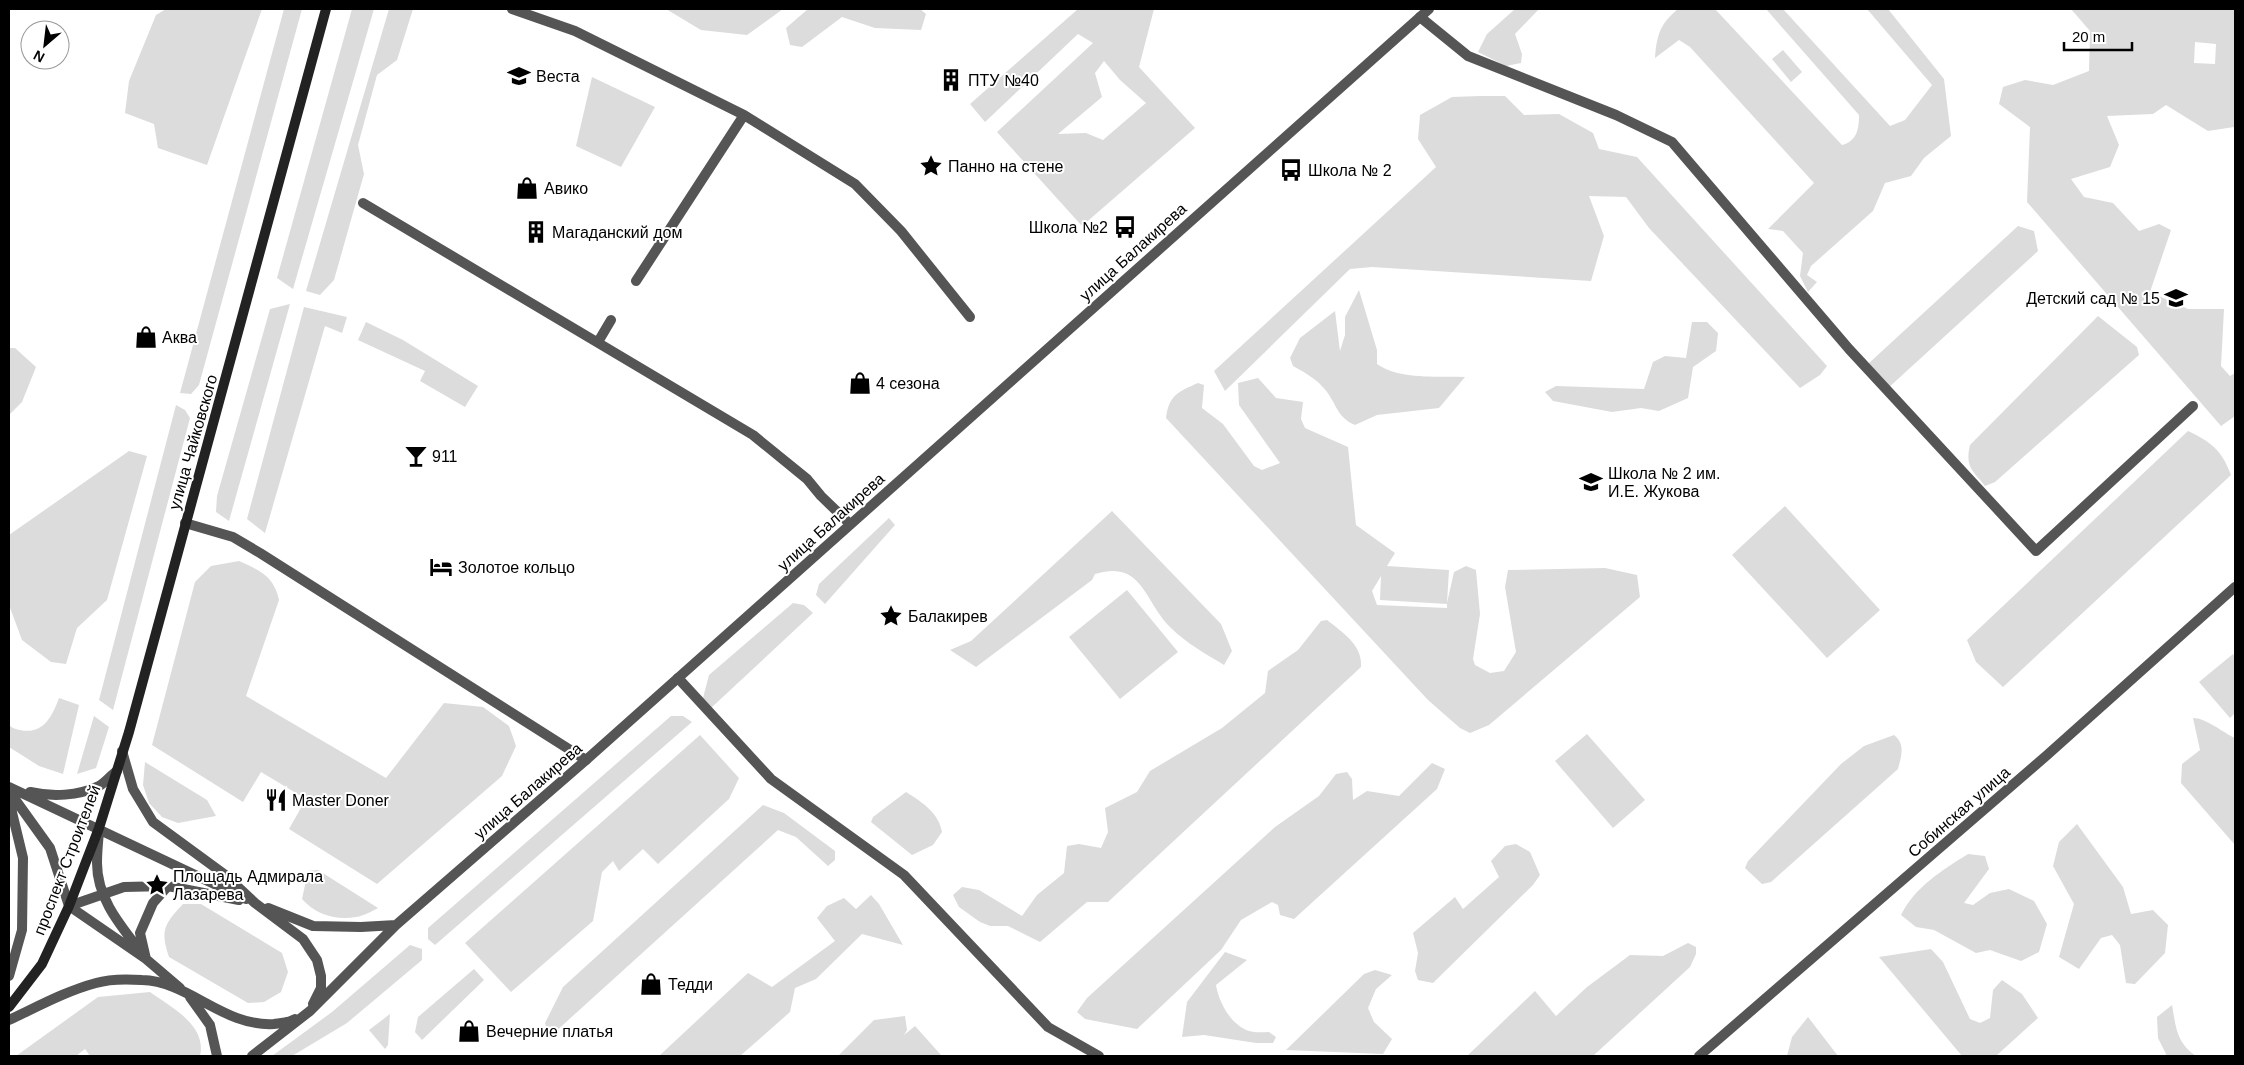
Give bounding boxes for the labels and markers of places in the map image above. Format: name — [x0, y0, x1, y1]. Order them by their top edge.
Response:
school or university icon: Веста — [506, 63, 532, 89]
building icon: ПТУ №40 — [938, 67, 964, 93]
place label: Веста — [536, 68, 580, 85]
place label: ПТУ №40 — [968, 72, 1039, 89]
place icon: Панно на стене — [918, 153, 944, 179]
bus stop icon: Школа № 2 — [1278, 157, 1304, 183]
place label: Панно на стене — [948, 158, 1063, 175]
place label: Школа № 2 — [1308, 162, 1392, 179]
shop icon: Авико — [514, 175, 540, 201]
place label: Авико — [544, 180, 588, 197]
bus stop icon: Школа №2 — [1112, 214, 1138, 240]
building icon: Магаданский дом — [523, 219, 549, 245]
place label: Школа №2 — [1029, 219, 1108, 236]
place label: Магаданский дом — [552, 224, 682, 241]
school or university icon: Детский сад № 15 — [2163, 285, 2189, 311]
place label: Детский сад № 15 — [2026, 290, 2160, 307]
shop icon: Аква — [133, 324, 159, 350]
place label: Аква — [162, 329, 197, 346]
shop icon: 4 сезона — [847, 370, 873, 396]
place label: 4 сезона — [876, 375, 940, 392]
bar icon: 911 — [403, 443, 429, 469]
place label: 911 — [432, 448, 458, 465]
place label: Школа № 2 им. И.Е. Жукова — [1608, 465, 1720, 500]
school or university icon: Школа № 2 им. И.Е. Жукова — [1578, 469, 1604, 495]
hotel icon: Золотое кольцо — [428, 554, 454, 580]
place label: Золотое кольцо — [458, 559, 575, 576]
place icon: Балакирев — [878, 603, 904, 629]
place label: Балакирев — [908, 608, 988, 625]
restaurant icon: Master Doner — [263, 787, 289, 813]
place label: Master Doner — [292, 792, 390, 809]
place label: Площадь Адмирала Лазарева — [173, 868, 323, 903]
place icon: Площадь Адмирала Лазарева — [144, 872, 170, 898]
shop icon: Тедди — [638, 971, 664, 997]
place label: Тедди — [668, 976, 713, 993]
shop icon: Вечерние платья — [456, 1018, 482, 1044]
place label: Вечерние платья — [486, 1023, 613, 1040]

